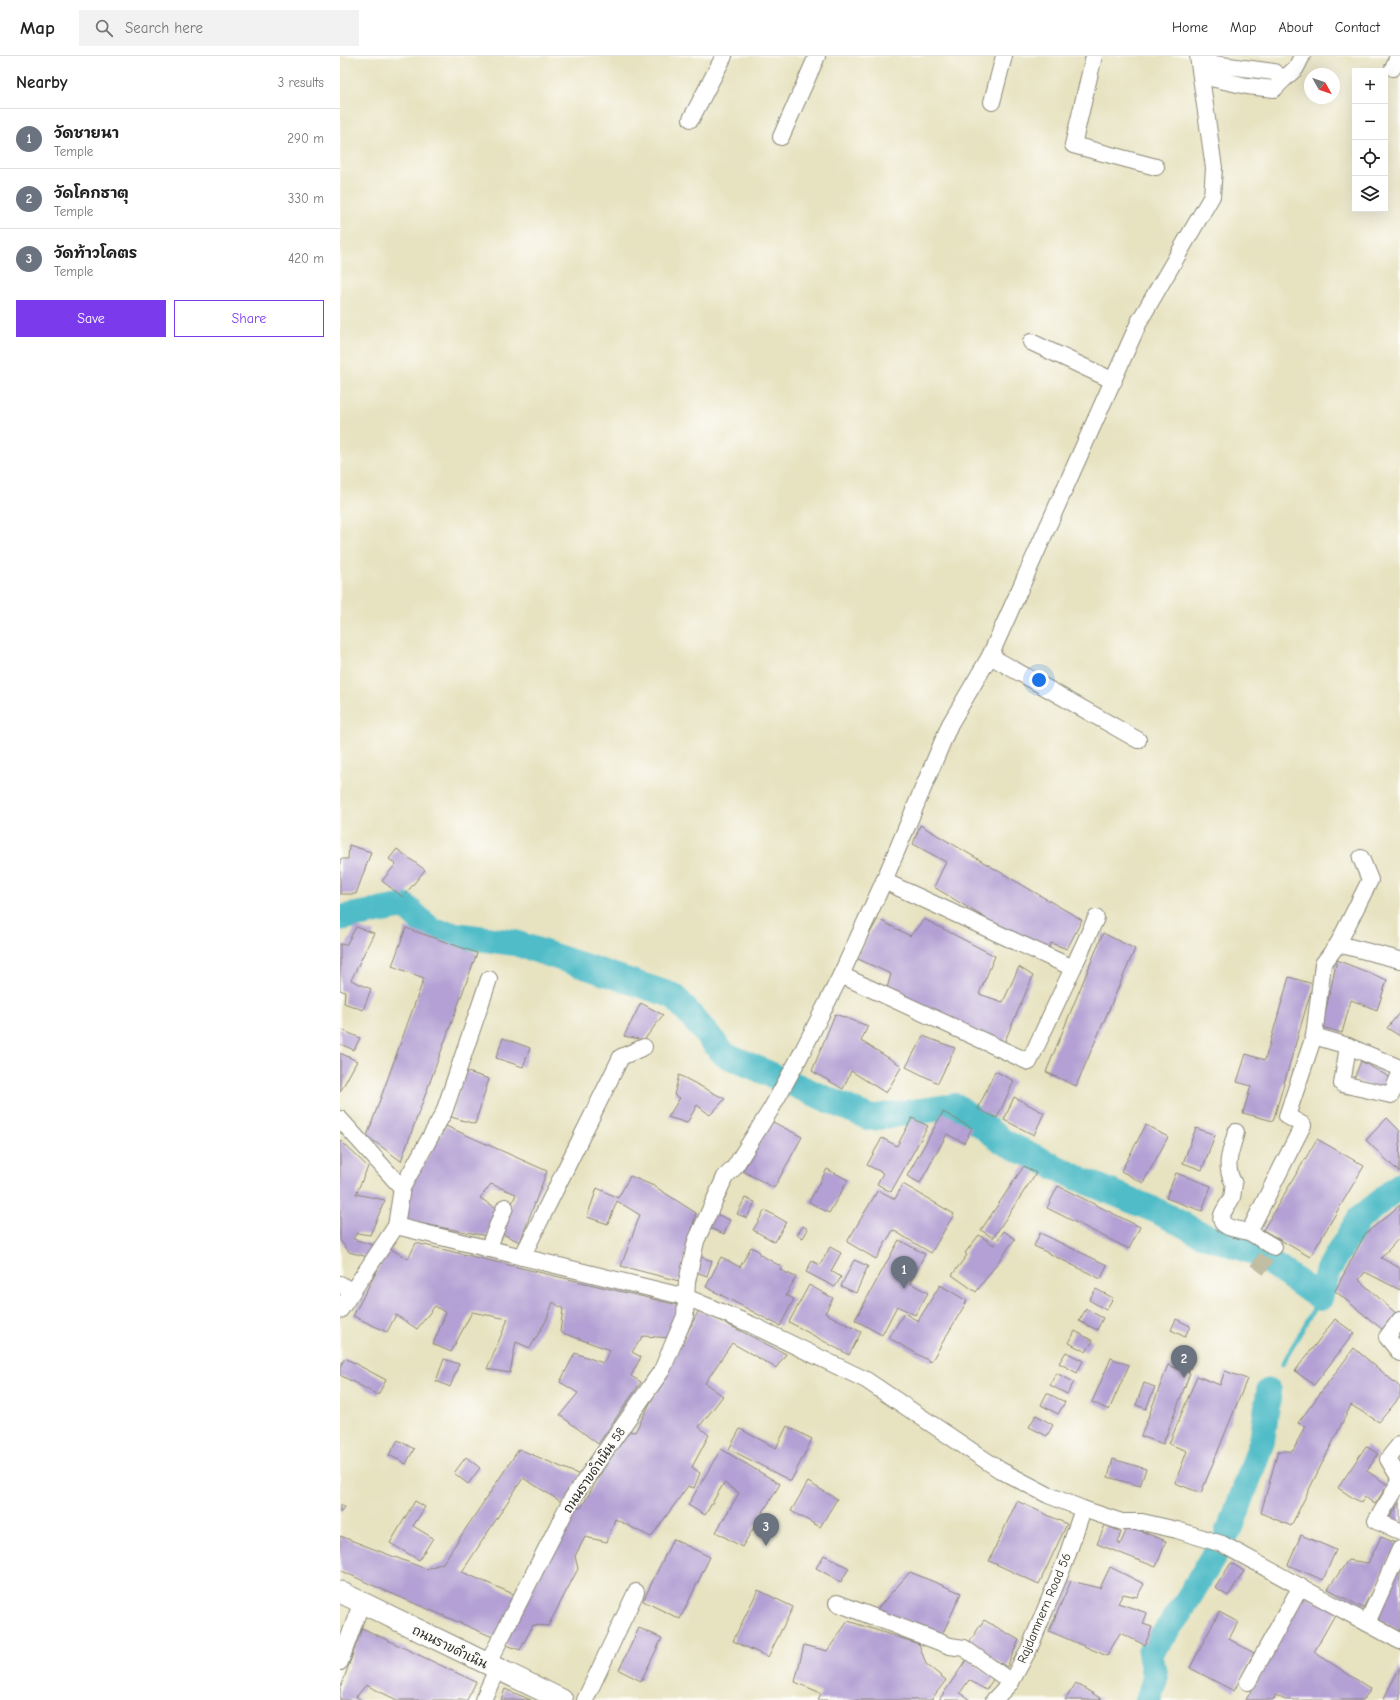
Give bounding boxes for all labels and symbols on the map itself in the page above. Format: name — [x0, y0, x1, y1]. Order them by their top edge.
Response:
north arrow — [1304, 68, 1340, 104]
your location — [1029, 670, 1049, 690]
pin: 1 — [891, 1256, 917, 1289]
pin: 2 — [1171, 1345, 1197, 1378]
street label: ถนนราขดำเนิน 58 — [559, 1424, 628, 1516]
pin: 3 — [753, 1513, 779, 1546]
street label: Rajdamnern Road 56 — [1014, 1550, 1074, 1666]
street label: ถนนราขดำเนิน — [410, 1621, 491, 1672]

